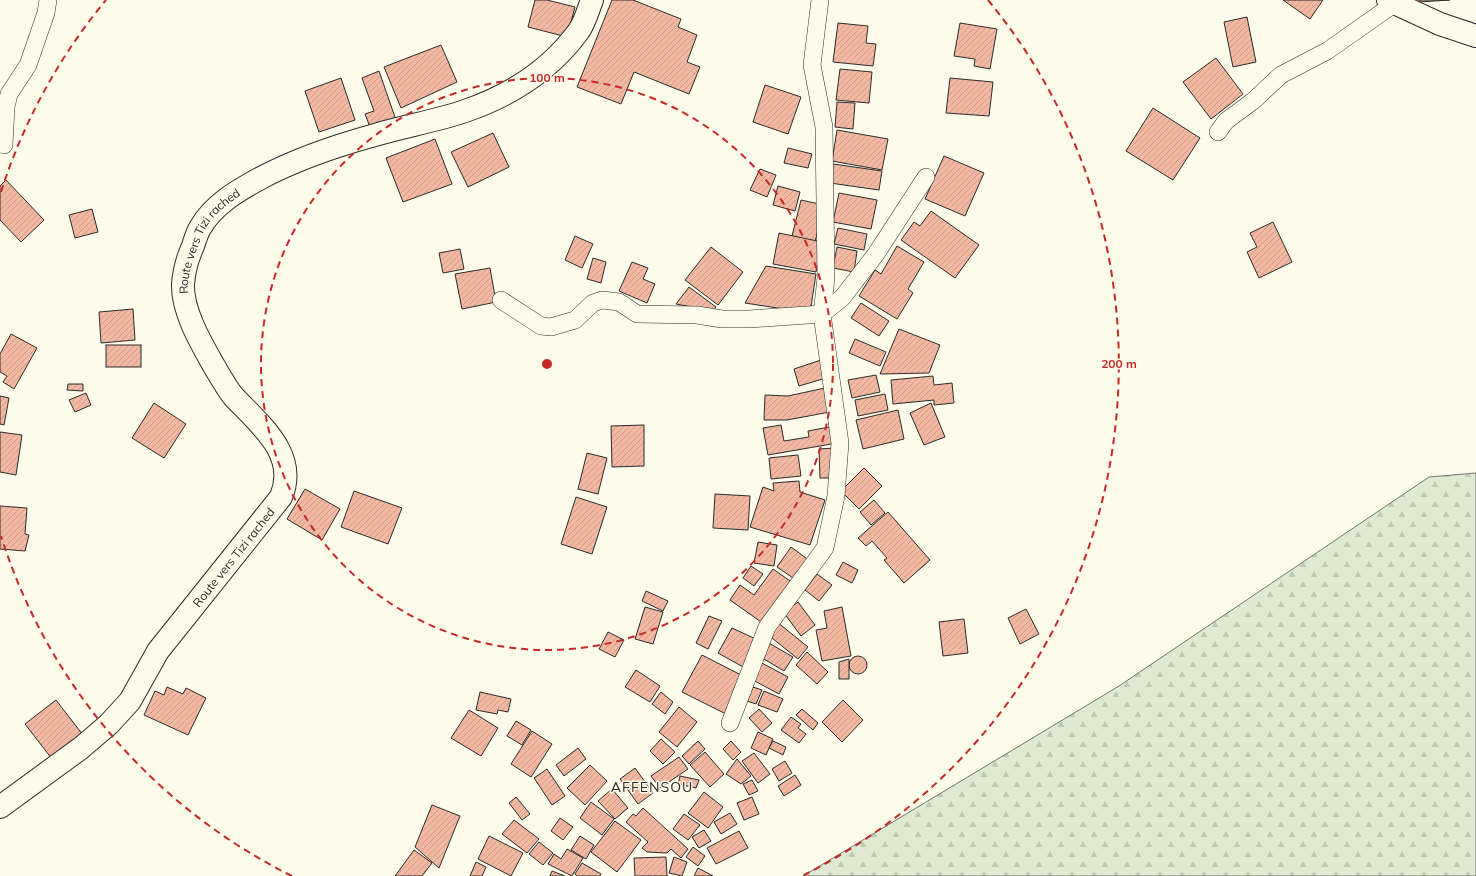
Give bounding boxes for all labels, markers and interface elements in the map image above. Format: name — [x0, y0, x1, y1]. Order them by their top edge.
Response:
text: 100 m — [529, 70, 565, 85]
street label: Route vers Tizi rached — [175, 185, 242, 294]
text: 200 m — [1101, 356, 1137, 371]
centre of rings — [540, 357, 554, 371]
street label: Route vers Tizi rached — [189, 504, 277, 609]
district label: AFFENSOU — [611, 778, 693, 796]

